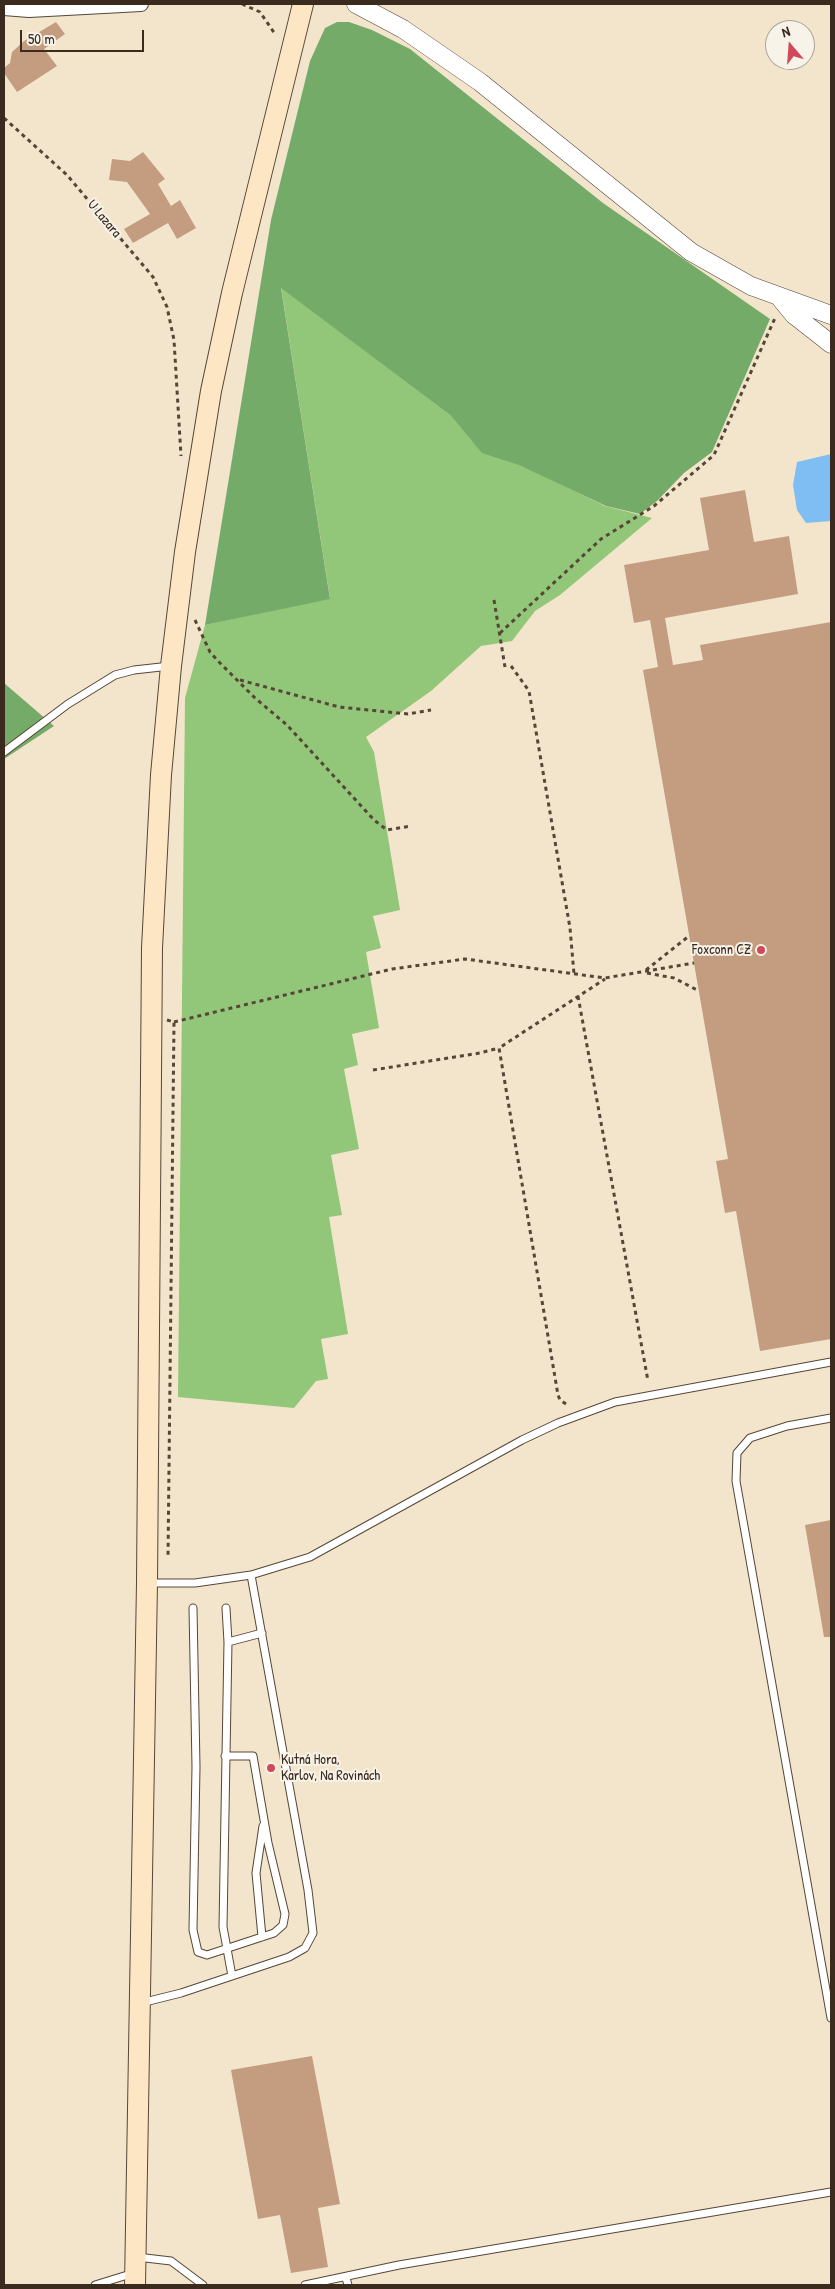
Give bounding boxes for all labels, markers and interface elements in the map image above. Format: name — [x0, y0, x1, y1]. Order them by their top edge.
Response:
scale bar — [22, 20, 146, 52]
north arrow — [765, 20, 815, 70]
text: N — [779, 21, 792, 41]
text: 50 m — [28, 28, 55, 49]
street label: U Lazara — [83, 197, 125, 241]
place label: Foxconn CZ — [692, 942, 751, 958]
marker: Foxconn CZ — [755, 944, 767, 956]
place label: Kutná Hora, Karlov, Na Rovinách — [281, 1752, 380, 1784]
marker: Kutná Hora, Karlov, Na Rovinách — [265, 1762, 277, 1774]

